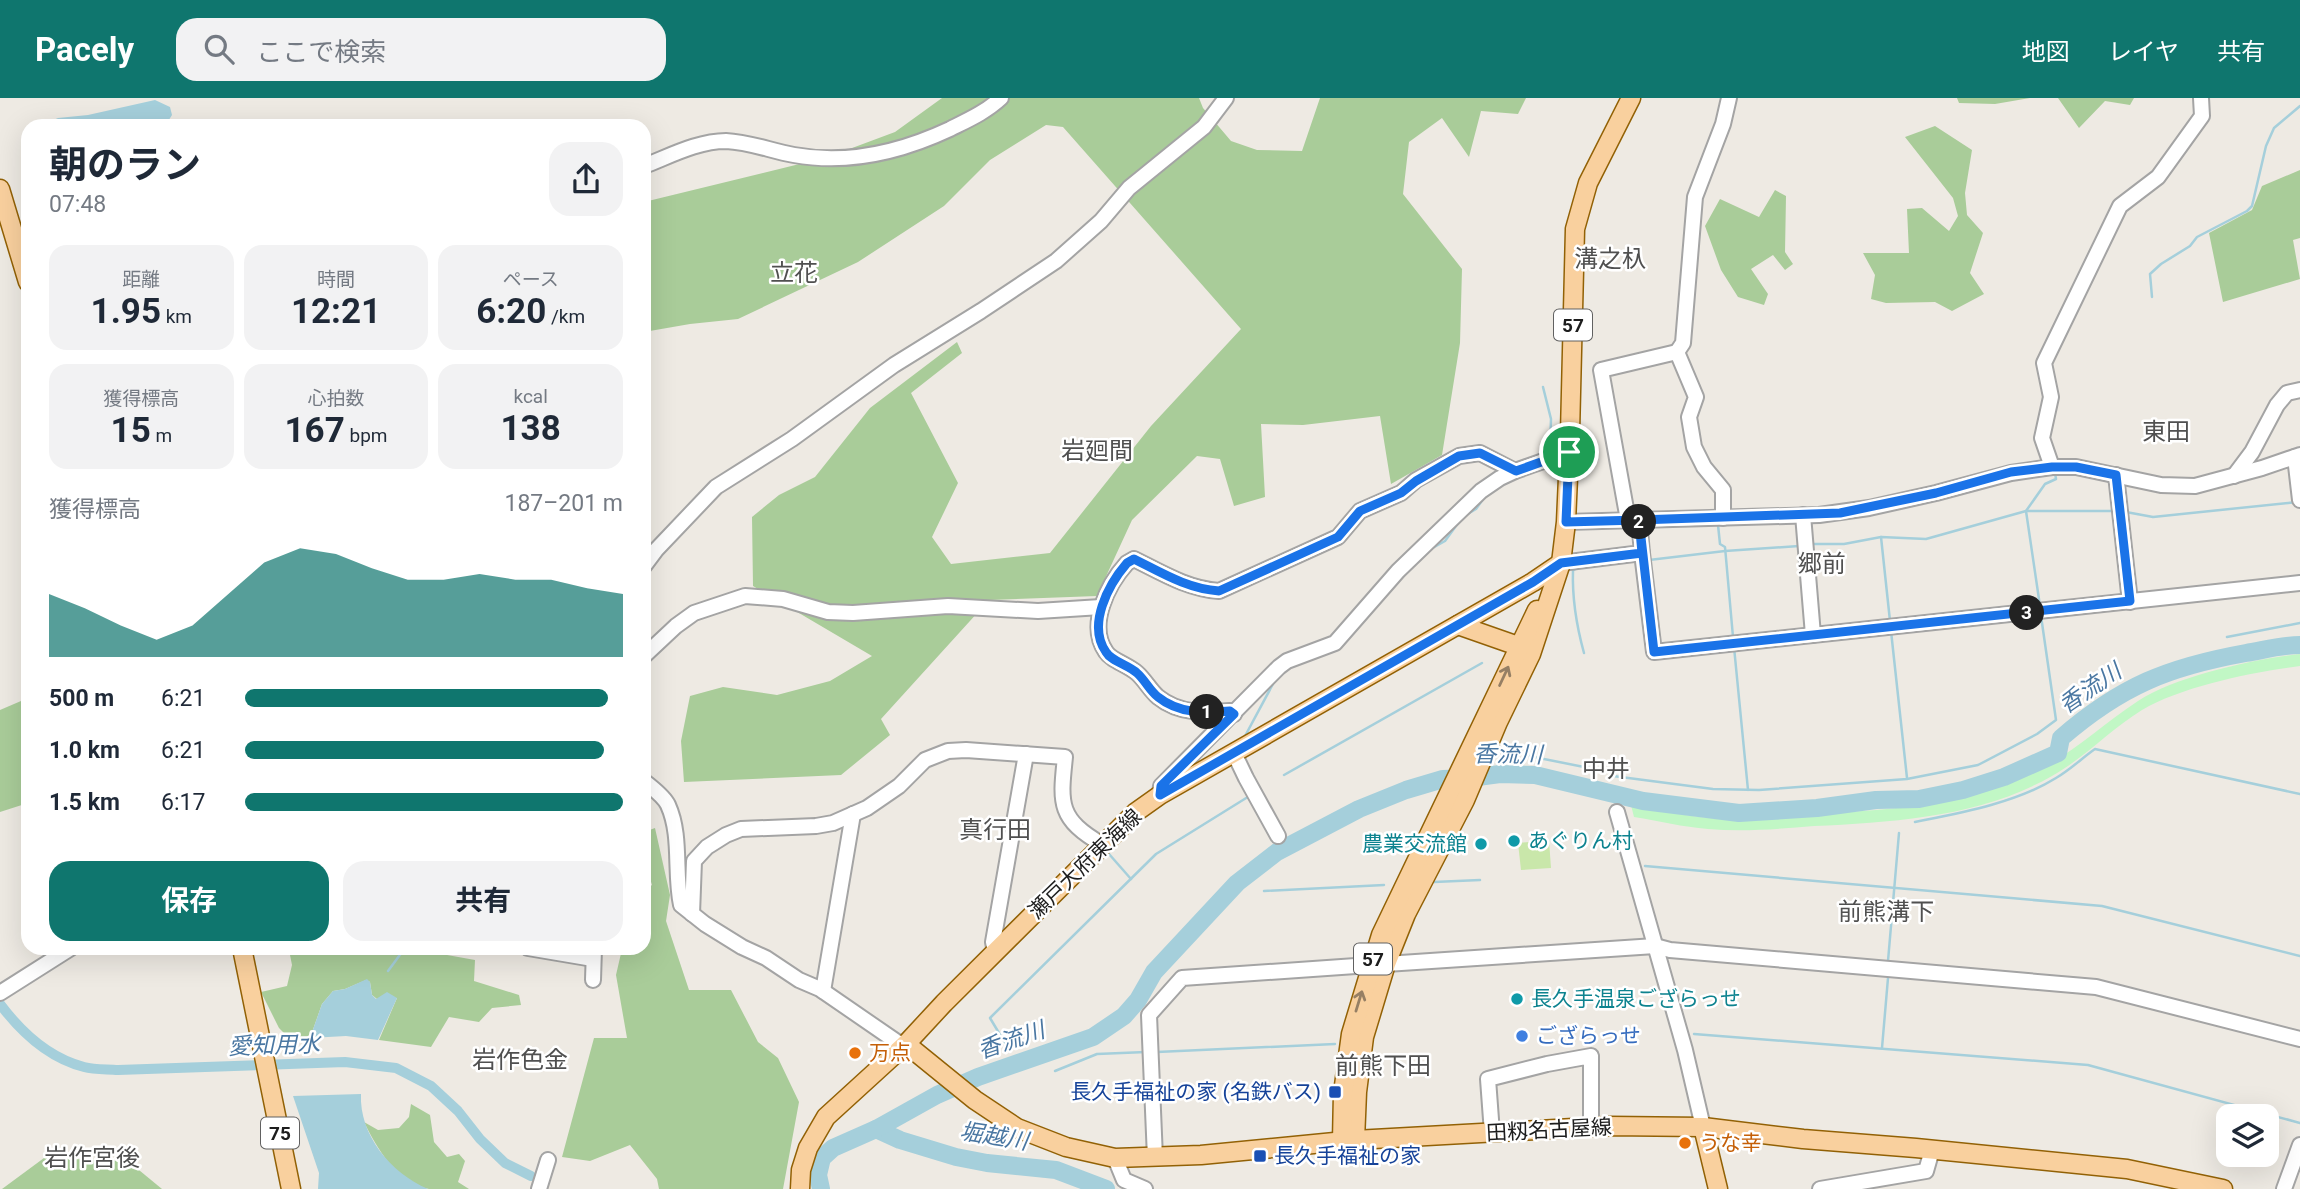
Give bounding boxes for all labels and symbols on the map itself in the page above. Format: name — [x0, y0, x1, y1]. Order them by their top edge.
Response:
district label: 溝之杁 — [1574, 245, 1646, 273]
district label: 立花 — [770, 259, 818, 287]
road number: 57 — [1554, 310, 1592, 341]
district label: 東田 — [2142, 418, 2190, 446]
pin — [1539, 422, 1599, 482]
district label: 岩廻間 — [1061, 437, 1133, 465]
pin: 2 — [1622, 504, 1656, 540]
district label: 郷前 — [1798, 550, 1846, 578]
pin: 3 — [2010, 596, 2044, 630]
water label: 香流川 — [2054, 656, 2129, 719]
one-way arrow — [1498, 666, 1511, 687]
pin: 1 — [1190, 694, 1224, 730]
water label: 香流川 — [1473, 740, 1546, 769]
district label: 中井 — [1582, 755, 1630, 783]
street label: 瀬戸大府東海線 — [1024, 804, 1146, 924]
district label: 真行田 — [959, 816, 1031, 844]
place label: あぐりん村 — [1528, 829, 1633, 853]
place label: 農業交流館 — [1362, 832, 1467, 856]
marker: あぐりん村 — [1506, 833, 1522, 849]
marker: 農業交流館 — [1473, 836, 1489, 852]
district label: 前熊溝下 — [1838, 898, 1934, 926]
road number: 57 — [1354, 944, 1392, 974]
place label: 長久手温泉ござらっせ — [1531, 987, 1741, 1011]
one-way arrow — [1354, 990, 1367, 1012]
marker: 長久手温泉ござらっせ — [1509, 991, 1525, 1007]
water label: 香流川 — [974, 1015, 1051, 1064]
place label: ござらっせ — [1536, 1024, 1641, 1048]
marker: ござらっせ — [1514, 1028, 1530, 1044]
water label: 愛知用水 — [228, 1030, 323, 1061]
place label: 万点 — [869, 1041, 911, 1065]
marker: 万点 — [847, 1045, 863, 1061]
district label: 岩作色金 — [472, 1046, 568, 1074]
district label: 前熊下田 — [1335, 1052, 1431, 1080]
place label: 長久手福祉の家 (名鉄バス) — [1070, 1080, 1321, 1104]
marker: 長久手福祉の家 (名鉄バス) — [1327, 1084, 1343, 1100]
street label: 田籾名古屋線 — [1485, 1115, 1613, 1145]
road number: 75 — [261, 1118, 299, 1148]
water label: 堀越川 — [958, 1118, 1033, 1156]
place label: うな幸 — [1699, 1131, 1762, 1155]
marker: うな幸 — [1677, 1135, 1693, 1151]
district label: 岩作宮後 — [44, 1144, 140, 1172]
place label: 長久手福祉の家 — [1274, 1144, 1421, 1168]
marker: 長久手福祉の家 — [1252, 1148, 1268, 1164]

